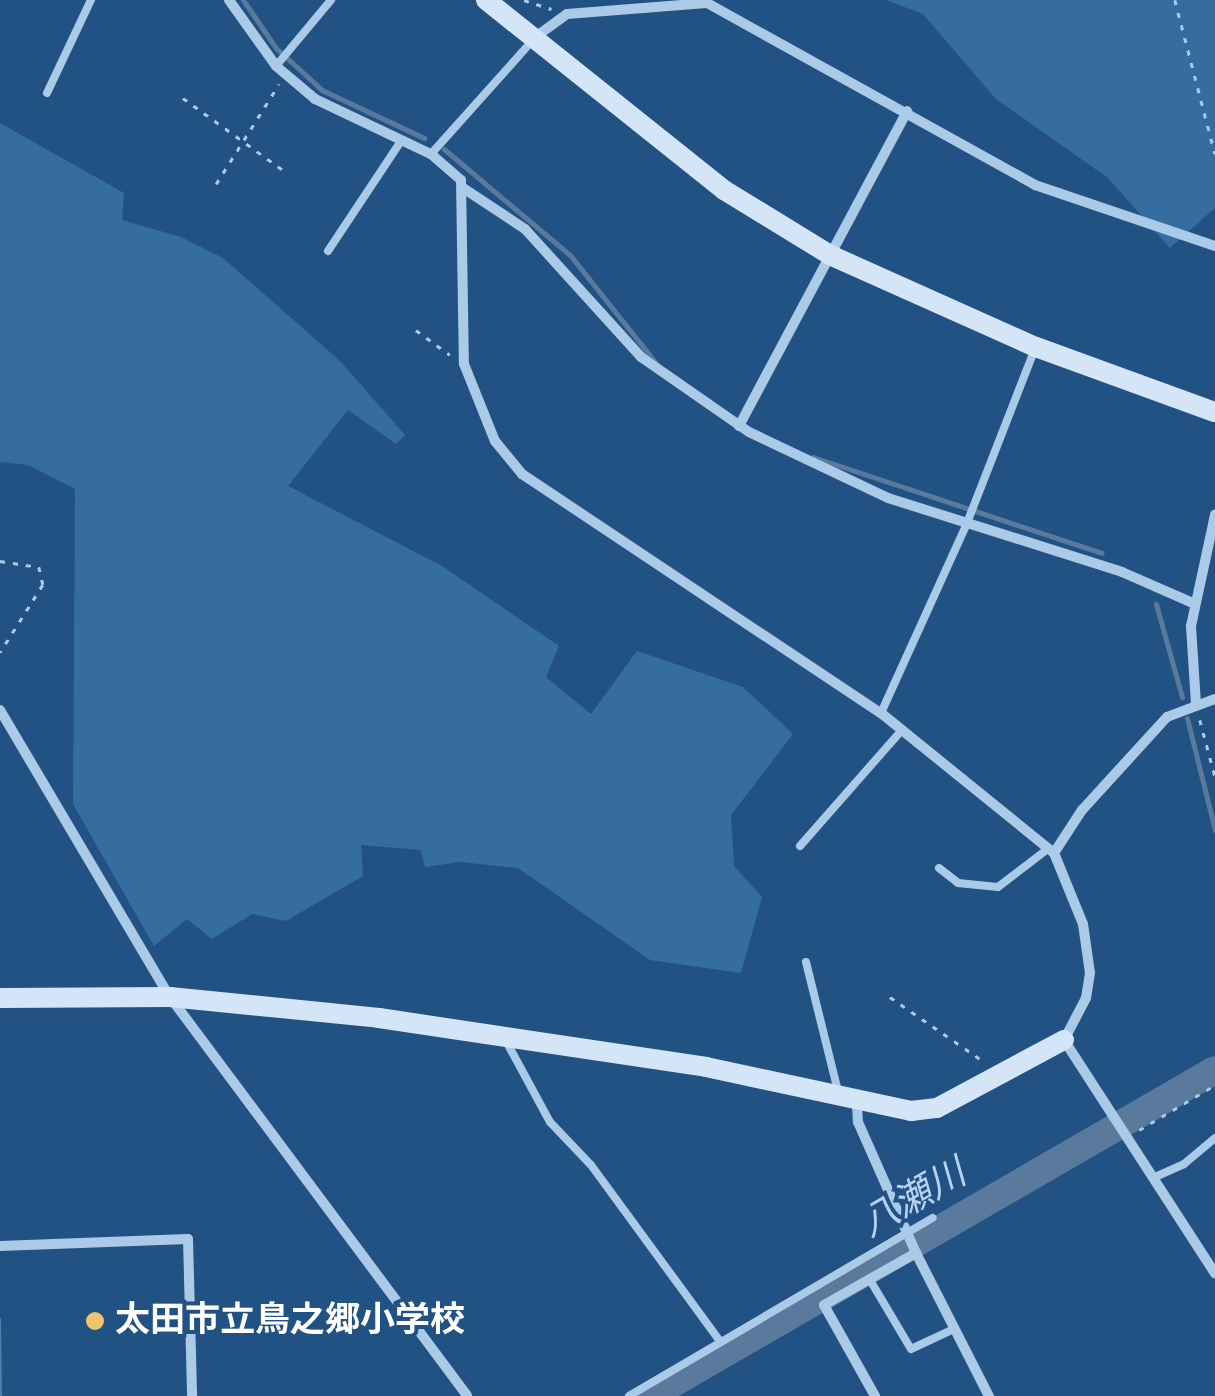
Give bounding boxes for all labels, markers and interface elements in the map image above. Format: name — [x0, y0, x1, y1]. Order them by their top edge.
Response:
water label: 八瀬川 — [853, 1152, 975, 1248]
place label: 太田市立鳥之郷小学校 — [115, 1300, 465, 1342]
marker: 太田市立鳥之郷小学校 — [84, 1310, 106, 1332]

